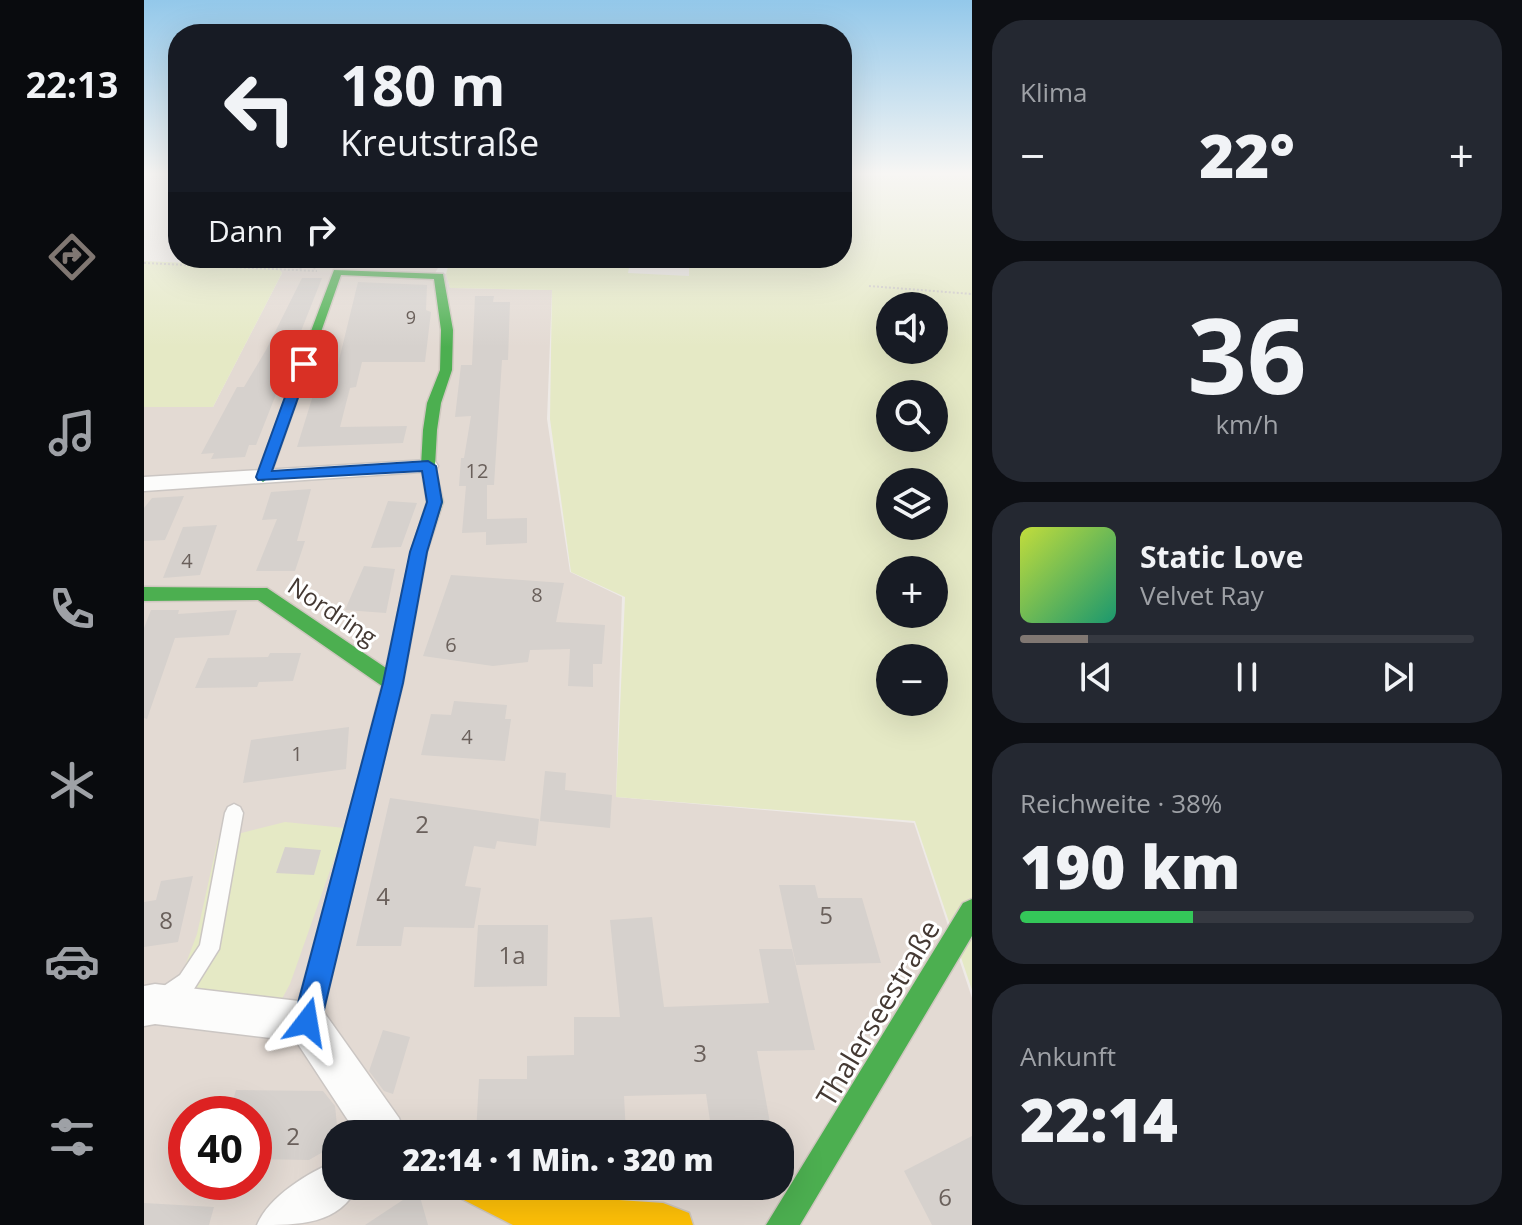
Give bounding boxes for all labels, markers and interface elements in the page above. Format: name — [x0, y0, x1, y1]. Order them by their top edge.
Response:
text: 180 m — [340, 46, 506, 122]
icon: left — [208, 56, 312, 160]
text: 22:13 — [26, 60, 118, 109]
text: Klima — [1020, 74, 1088, 110]
text: 22° — [1199, 114, 1295, 196]
text: Kreutstraße — [340, 118, 539, 167]
text: − — [1020, 125, 1045, 185]
text: + — [1449, 125, 1474, 185]
icon: right — [299, 208, 343, 252]
text: Dann — [208, 210, 283, 251]
icon: directions — [44, 229, 100, 285]
text: 36 — [1188, 283, 1306, 424]
map controls — [876, 292, 948, 716]
button: sound — [876, 292, 948, 364]
house number: 9 — [406, 305, 416, 329]
pin — [270, 330, 338, 398]
icon: arrive — [282, 342, 326, 386]
button: search — [876, 380, 948, 452]
icon: music — [44, 405, 100, 461]
text: km/h — [1215, 406, 1279, 442]
house number: 12 — [466, 457, 488, 484]
button: layers — [876, 468, 948, 540]
text: Static Love — [1140, 536, 1303, 577]
house number: 4 — [181, 547, 193, 574]
button: + — [876, 556, 948, 628]
street label: Nordring — [282, 569, 384, 653]
text: Velvet Ray — [1140, 577, 1264, 613]
icon: phone — [44, 581, 100, 637]
house number: 8 — [531, 581, 543, 608]
house number: 6 — [445, 631, 457, 658]
button: − — [876, 644, 948, 716]
icon: previous — [1074, 655, 1118, 699]
icon: pause — [1225, 655, 1269, 699]
icon: next — [1376, 655, 1420, 699]
house number: 4 — [461, 723, 473, 750]
house number: 1 — [291, 740, 303, 767]
icon: climate — [44, 757, 100, 813]
text: Reichweite · 38% — [1020, 785, 1222, 821]
house number: 2 — [415, 807, 429, 840]
text: 190 km — [1020, 825, 1241, 907]
house number: 4 — [376, 879, 390, 912]
house number: 5 — [819, 898, 833, 931]
house number: 8 — [159, 903, 173, 936]
street label: Thalerseestraße — [807, 912, 948, 1113]
icon: car — [44, 933, 100, 989]
house number: 1a — [498, 938, 526, 971]
position arrow — [265, 980, 349, 1064]
house number: 3 — [693, 1036, 707, 1069]
text: Ankunft — [1020, 1038, 1116, 1074]
text: 22:14 — [1020, 1078, 1178, 1160]
speed limit sign: 40 — [168, 1096, 272, 1200]
icon: filters — [44, 1109, 100, 1165]
house number: 2 — [286, 1119, 300, 1152]
text: 22:14 · 1 Min. · 320 m — [403, 1139, 713, 1180]
house number: 6 — [938, 1180, 952, 1213]

